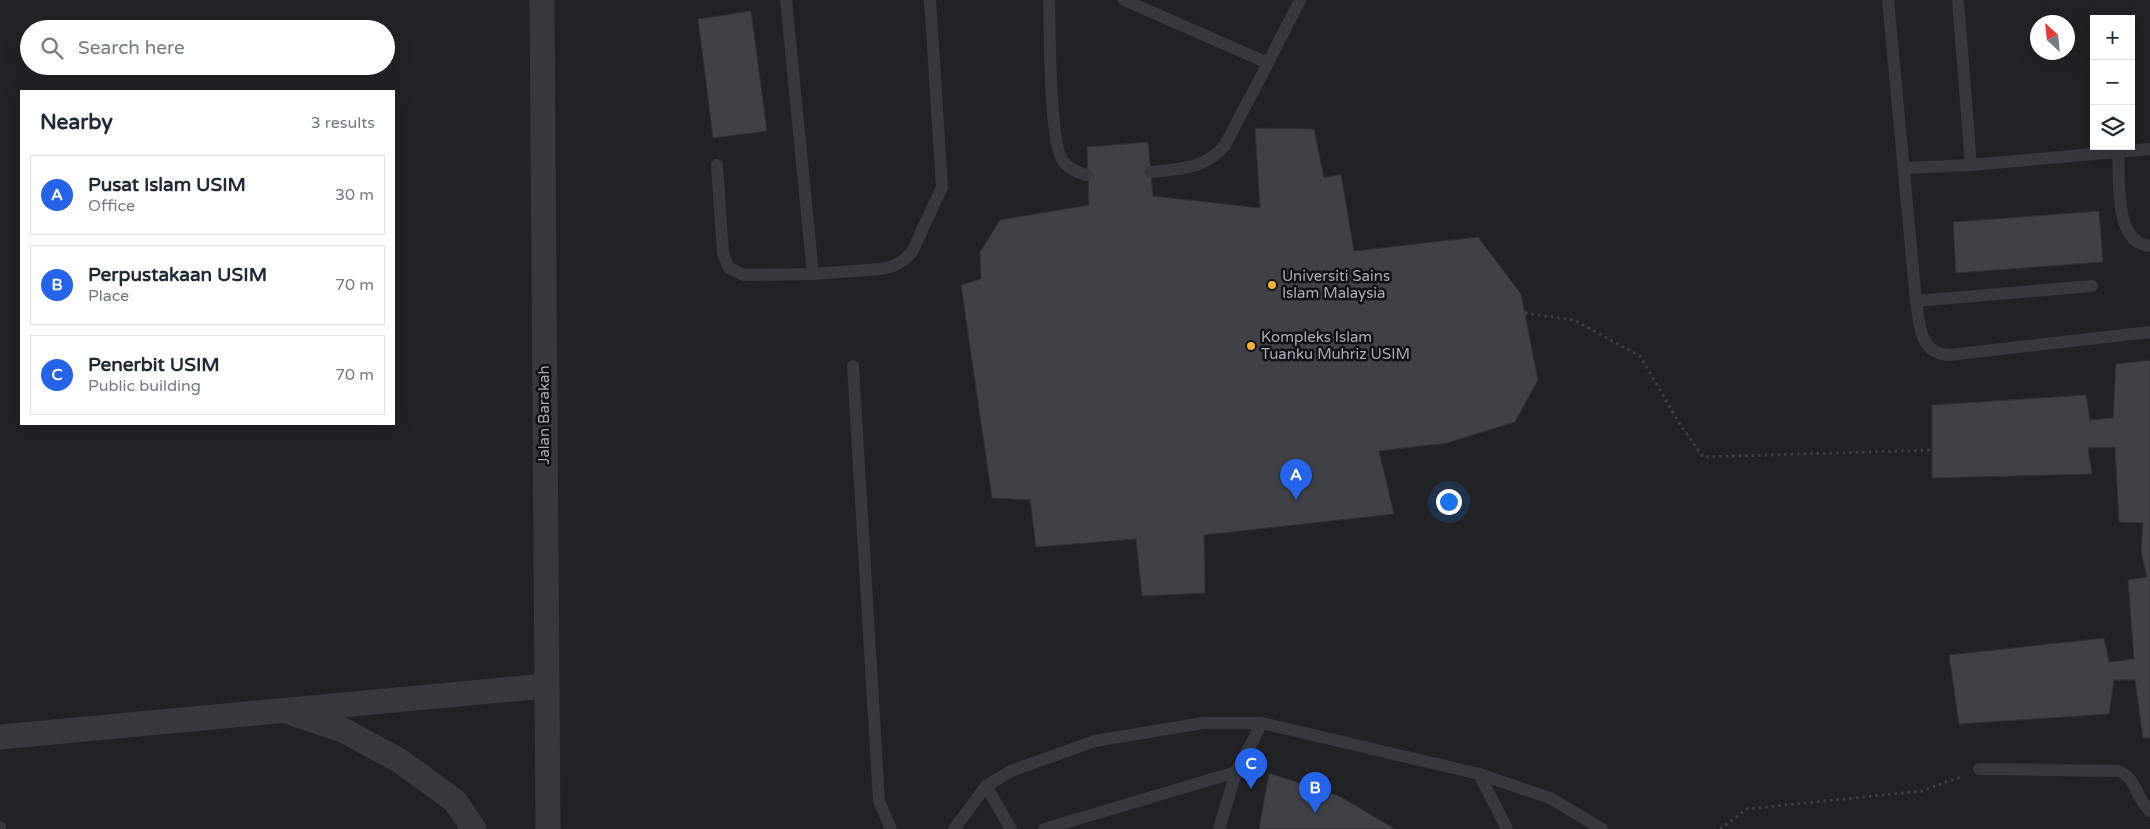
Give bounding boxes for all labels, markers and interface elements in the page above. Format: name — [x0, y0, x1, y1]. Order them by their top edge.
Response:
north arrow — [2030, 15, 2075, 60]
map controls — [2090, 15, 2135, 150]
button: + — [2090, 15, 2135, 60]
search box — [20, 20, 395, 75]
icon: search — [38, 34, 66, 62]
text: Search here — [78, 37, 185, 59]
button: − — [2090, 60, 2135, 105]
button: layers — [2090, 105, 2135, 150]
text: Nearby — [40, 110, 113, 135]
text: 3 results — [311, 113, 375, 133]
text: Pusat Islam USIM — [88, 174, 246, 196]
text: A — [51, 185, 63, 205]
text: 30 m — [335, 185, 374, 205]
text: Office — [88, 196, 135, 216]
text: Perpustakaan USIM — [88, 264, 267, 286]
place label: Universiti Sains Islam Malaysia — [1282, 267, 1390, 302]
text: B — [51, 275, 63, 295]
text: 70 m — [335, 275, 374, 295]
marker: Universiti Sains Islam Malaysia — [1266, 279, 1278, 291]
text: Place — [88, 286, 129, 306]
place label: Kompleks Islam Tuanku Muhriz USIM — [1261, 328, 1410, 363]
marker: Kompleks Islam Tuanku Muhriz USIM — [1245, 340, 1257, 352]
text: Penerbit USIM — [88, 354, 220, 376]
text: C — [51, 365, 63, 385]
text: 70 m — [335, 365, 374, 385]
street label: Jalan Barakah — [535, 365, 553, 465]
text: Public building — [88, 376, 201, 396]
pin: A — [1280, 459, 1312, 500]
your location — [1436, 489, 1462, 515]
pin: C — [1235, 748, 1267, 789]
pin: B — [1299, 772, 1331, 813]

